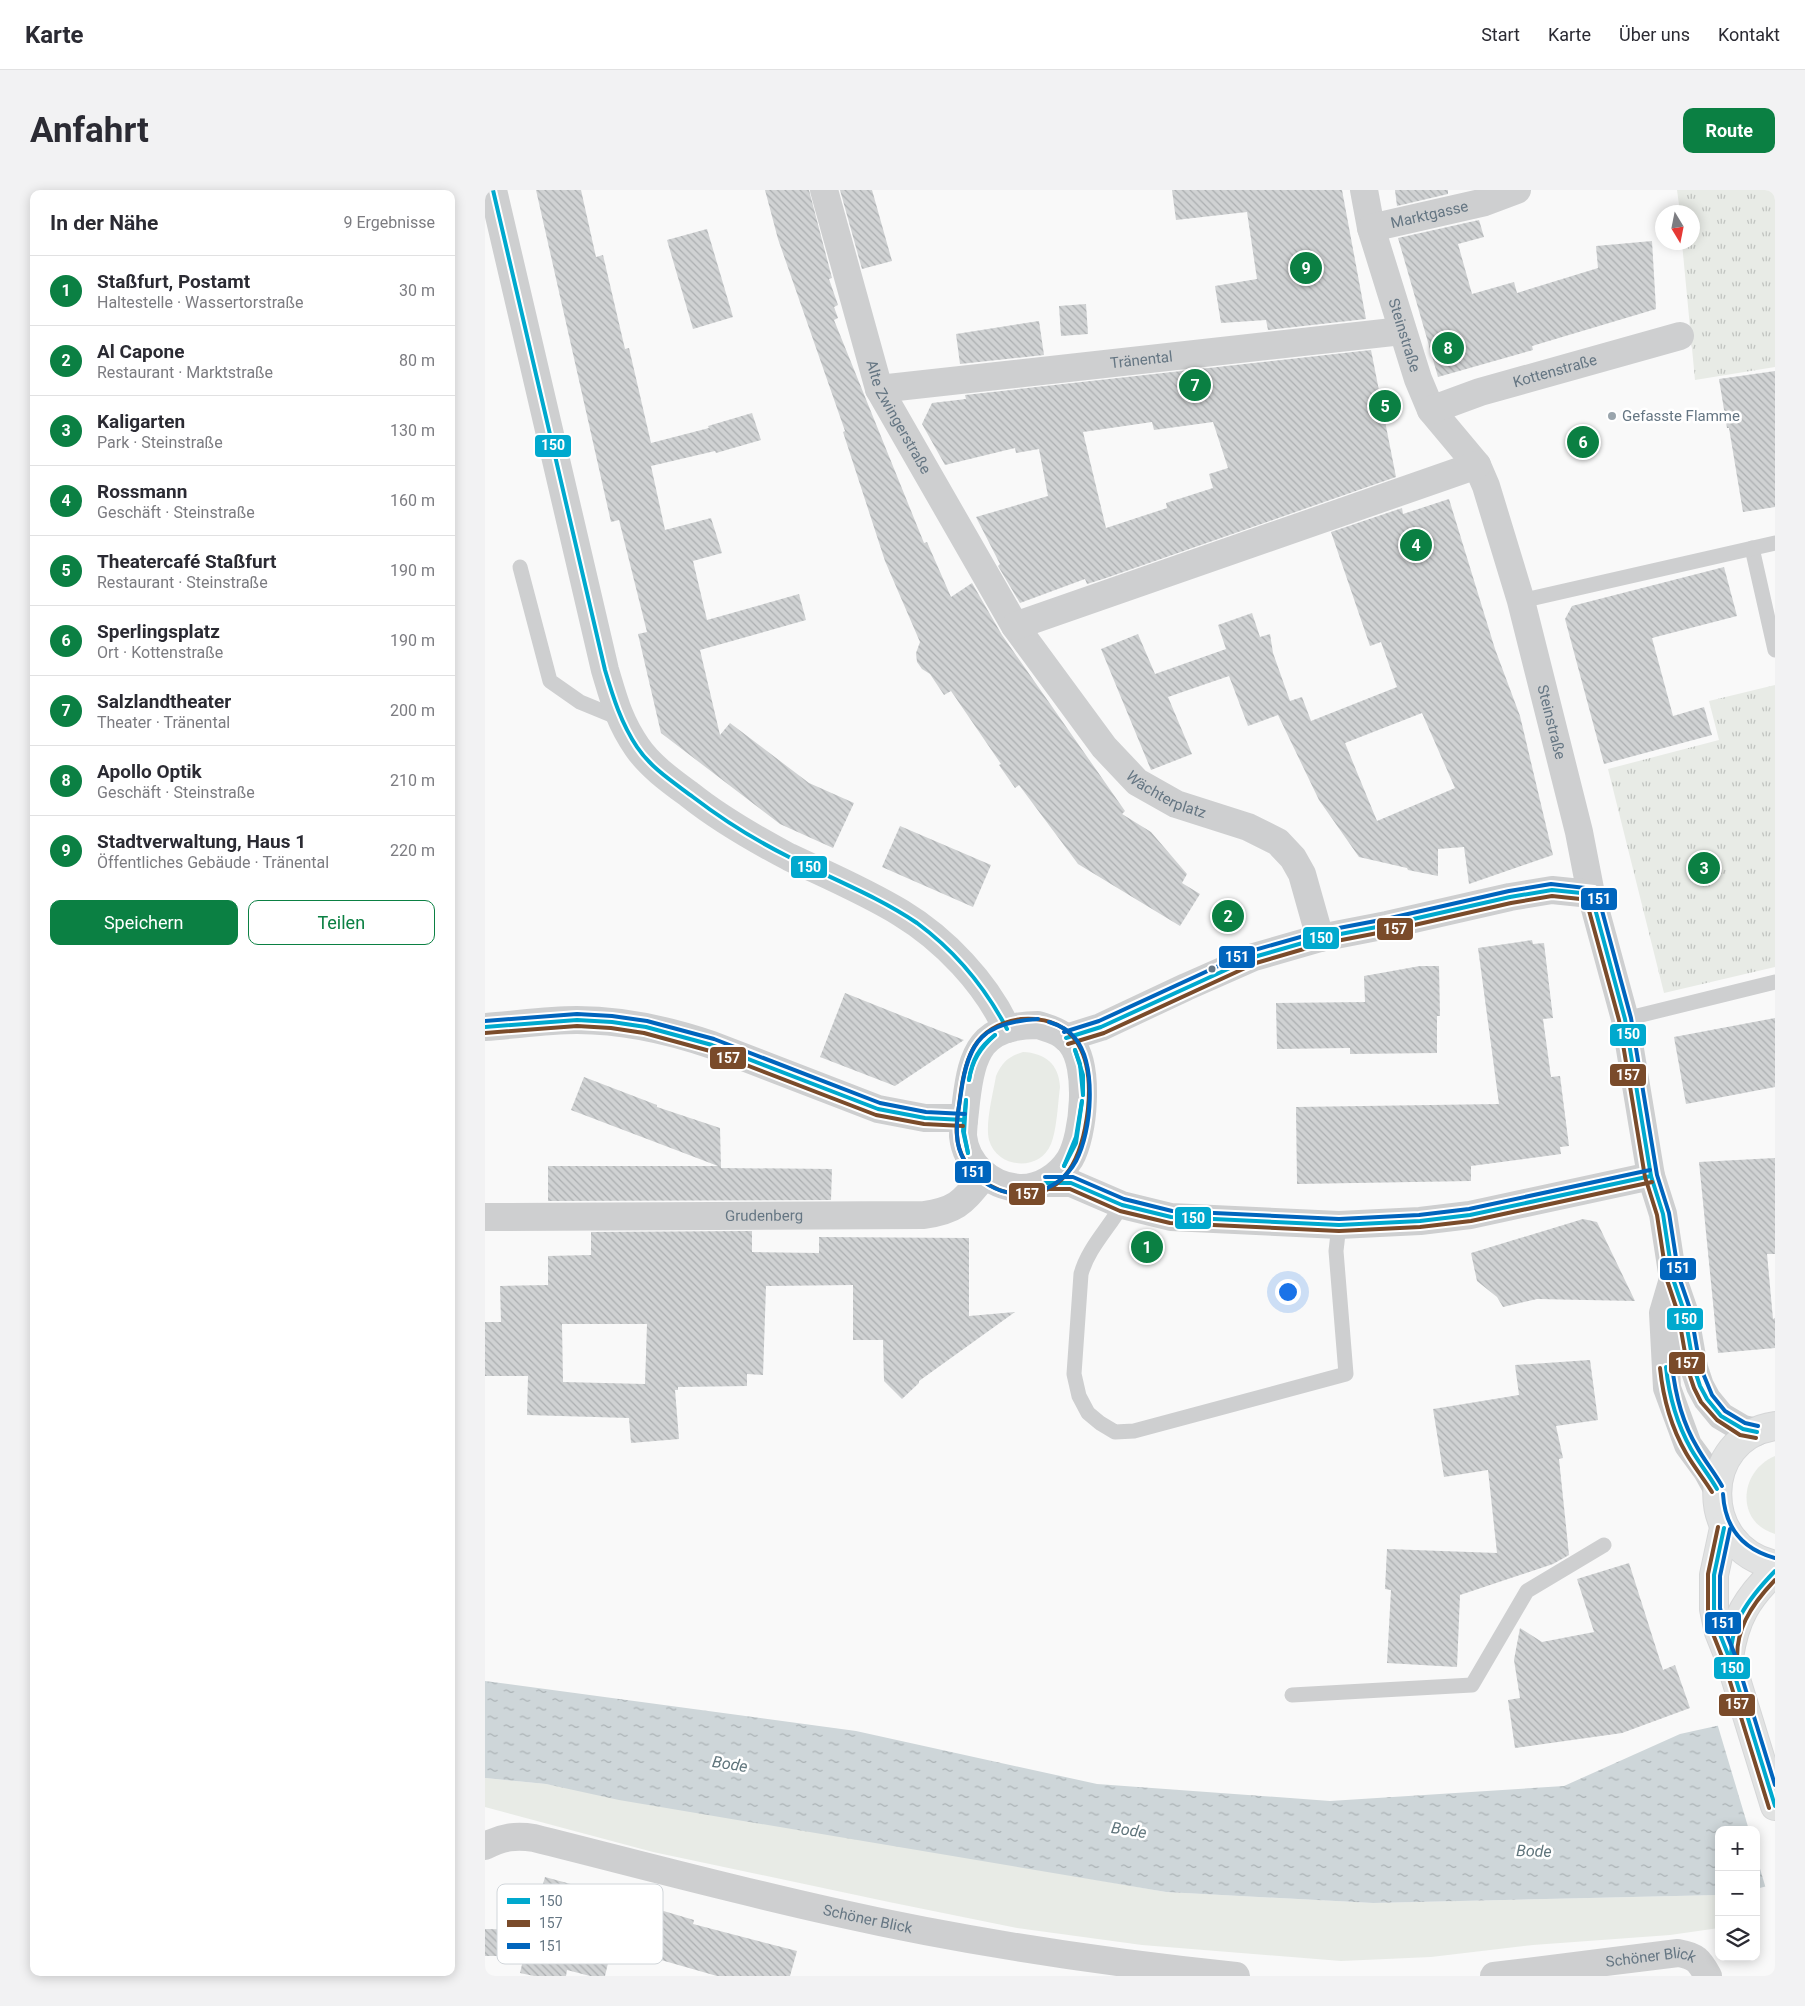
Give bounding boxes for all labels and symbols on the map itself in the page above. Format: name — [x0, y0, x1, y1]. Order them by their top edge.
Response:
street label: Marktgasse — [1389, 197, 1470, 232]
north arrow — [1655, 205, 1700, 250]
pin: 9 — [1290, 249, 1322, 287]
street label: Steinstraße — [1384, 296, 1424, 374]
pin: 8 — [1432, 329, 1464, 367]
street label: Tränental — [1109, 348, 1174, 372]
street label: Kottenstraße — [1511, 351, 1599, 391]
street label: Alte Zwingerstraße — [862, 358, 935, 477]
pin: 7 — [1179, 366, 1211, 404]
pin: 5 — [1369, 387, 1401, 425]
place label: Gefasste Flamme — [1622, 407, 1740, 425]
marker: Gefasste Flamme — [1606, 410, 1618, 422]
pin: 6 — [1567, 423, 1599, 461]
line badge: 150 — [534, 434, 572, 458]
text: 150 — [541, 437, 565, 453]
pin: 4 — [1400, 526, 1432, 564]
street label: Steinstraße — [1533, 683, 1569, 761]
street label: Wächterplatz — [1122, 767, 1208, 822]
pin: 3 — [1688, 849, 1720, 887]
line badge: 150 — [790, 855, 828, 879]
text: 150 — [797, 859, 821, 875]
line badge: 151 — [1580, 887, 1618, 911]
text: 151 — [1587, 891, 1611, 907]
pin: 2 — [1212, 897, 1244, 935]
line badge: 157 — [1376, 917, 1414, 941]
text: 157 — [1383, 921, 1407, 937]
line badge: 150 — [1302, 926, 1340, 950]
text: 150 — [1309, 930, 1333, 946]
line badge: 151 — [1218, 945, 1256, 969]
text: 151 — [1225, 949, 1249, 965]
unlabelled marker — [1207, 964, 1217, 974]
line badge: 150 — [1609, 1023, 1647, 1047]
text: 150 — [1616, 1026, 1640, 1042]
line badge: 157 — [709, 1046, 747, 1070]
text: 157 — [716, 1050, 740, 1066]
line badge: 157 — [1609, 1063, 1647, 1087]
text: 157 — [1616, 1067, 1640, 1083]
line badge: 151 — [954, 1160, 992, 1184]
text: 151 — [961, 1164, 985, 1180]
line badge: 157 — [1008, 1182, 1046, 1206]
text: 157 — [1015, 1186, 1039, 1202]
line badge: 150 — [1174, 1206, 1212, 1230]
street label: Grudenberg — [725, 1207, 803, 1225]
text: 150 — [1181, 1210, 1205, 1226]
pin: 1 — [1131, 1228, 1163, 1266]
line badge: 151 — [1659, 1257, 1697, 1281]
text: 151 — [1666, 1260, 1690, 1276]
your location — [1275, 1279, 1301, 1305]
line badge: 150 — [1666, 1307, 1704, 1331]
text: 150 — [1673, 1311, 1697, 1327]
line badge: 157 — [1668, 1351, 1706, 1375]
text: 157 — [1675, 1355, 1699, 1371]
line badge: 151 — [1704, 1611, 1742, 1635]
text: 151 — [1711, 1615, 1735, 1631]
line badge: 150 — [1713, 1656, 1751, 1680]
text: 150 — [1720, 1660, 1744, 1676]
line badge: 157 — [1718, 1693, 1756, 1717]
text: 157 — [1725, 1696, 1749, 1712]
water label: Bode — [711, 1752, 749, 1776]
water label: Bode — [1110, 1818, 1148, 1842]
water label: Bode — [1516, 1841, 1552, 1861]
legend — [497, 1884, 663, 1964]
text: 150 — [539, 1893, 563, 1909]
street label: Schöner Blick — [821, 1901, 914, 1937]
text: 157 — [539, 1915, 563, 1931]
text: 151 — [539, 1938, 563, 1954]
street label: Schöner Blick — [1605, 1944, 1699, 1971]

